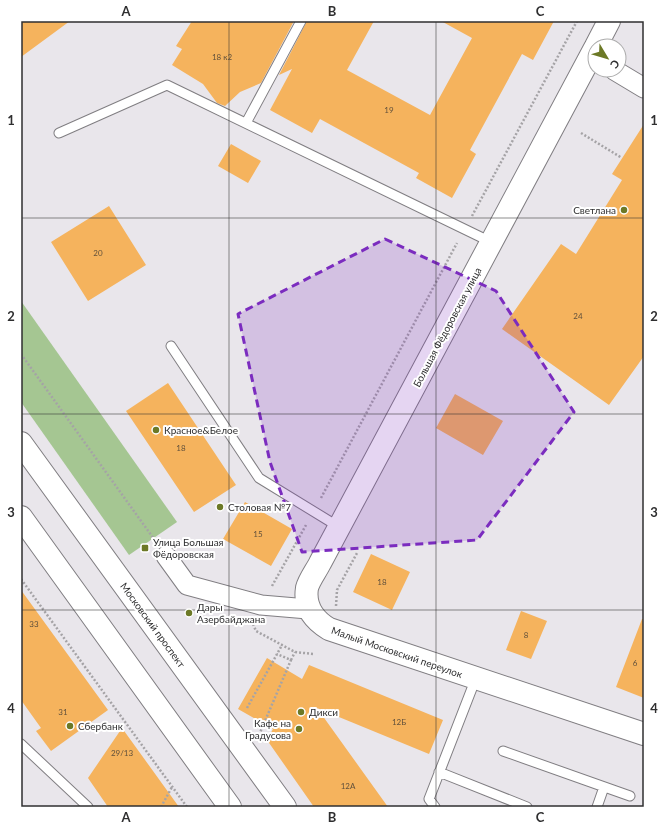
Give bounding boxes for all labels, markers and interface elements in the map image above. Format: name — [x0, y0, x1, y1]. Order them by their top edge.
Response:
text: A — [120, 3, 131, 19]
text: B — [328, 3, 337, 19]
text: C — [536, 3, 545, 19]
north arrow — [587, 38, 627, 78]
house number: 18 к2 — [212, 52, 232, 62]
text: С — [607, 58, 623, 72]
house number: 19 — [384, 105, 394, 115]
text: 1 — [7, 112, 15, 128]
text: 1 — [650, 112, 658, 128]
place label: Светлана — [573, 204, 616, 216]
marker: Светлана — [619, 205, 629, 215]
house number: 20 — [93, 248, 103, 258]
street label: Большая Фёдоровская улица — [410, 265, 484, 389]
text: 2 — [7, 308, 15, 324]
text: 2 — [650, 308, 658, 324]
house number: 24 — [573, 311, 583, 321]
place label: Красное&Белое — [164, 424, 238, 436]
marker: Красное&Белое — [151, 425, 161, 435]
house number: 18 — [176, 443, 186, 453]
place label: Столовая №7 — [228, 501, 291, 513]
marker: Столовая №7 — [215, 502, 225, 512]
text: 3 — [7, 504, 15, 520]
text: 3 — [650, 504, 658, 520]
house number: 15 — [253, 529, 263, 539]
place label: Улица Большая Фёдоровская — [153, 536, 224, 560]
marker: Улица Большая Фёдоровская — [140, 543, 150, 553]
house number: 18 — [377, 577, 387, 587]
street label: Московский проспект — [118, 580, 188, 670]
place label: Дары Азербайджана — [197, 601, 265, 625]
marker: Дары Азербайджана — [184, 608, 194, 618]
house number: 33 — [29, 619, 39, 629]
street label: Малый Московский переулок — [330, 624, 465, 680]
house number: 8 — [524, 630, 529, 640]
house number: 6 — [633, 658, 638, 668]
text: 4 — [7, 700, 15, 716]
text: 4 — [650, 700, 658, 716]
place label: Дикси — [309, 706, 338, 718]
house number: 31 — [58, 707, 68, 717]
marker: Дикси — [296, 707, 306, 717]
place label: Кафе на Градусова — [245, 717, 291, 741]
house number: 12Б — [392, 717, 406, 727]
place label: Сбербанк — [78, 720, 124, 732]
marker: Сбербанк — [65, 721, 75, 731]
marker: Кафе на Градусова — [294, 724, 304, 734]
house number: 29/13 — [111, 748, 133, 758]
house number: 12А — [341, 781, 356, 791]
text: A — [120, 809, 131, 825]
text: B — [328, 809, 337, 825]
text: C — [536, 809, 545, 825]

